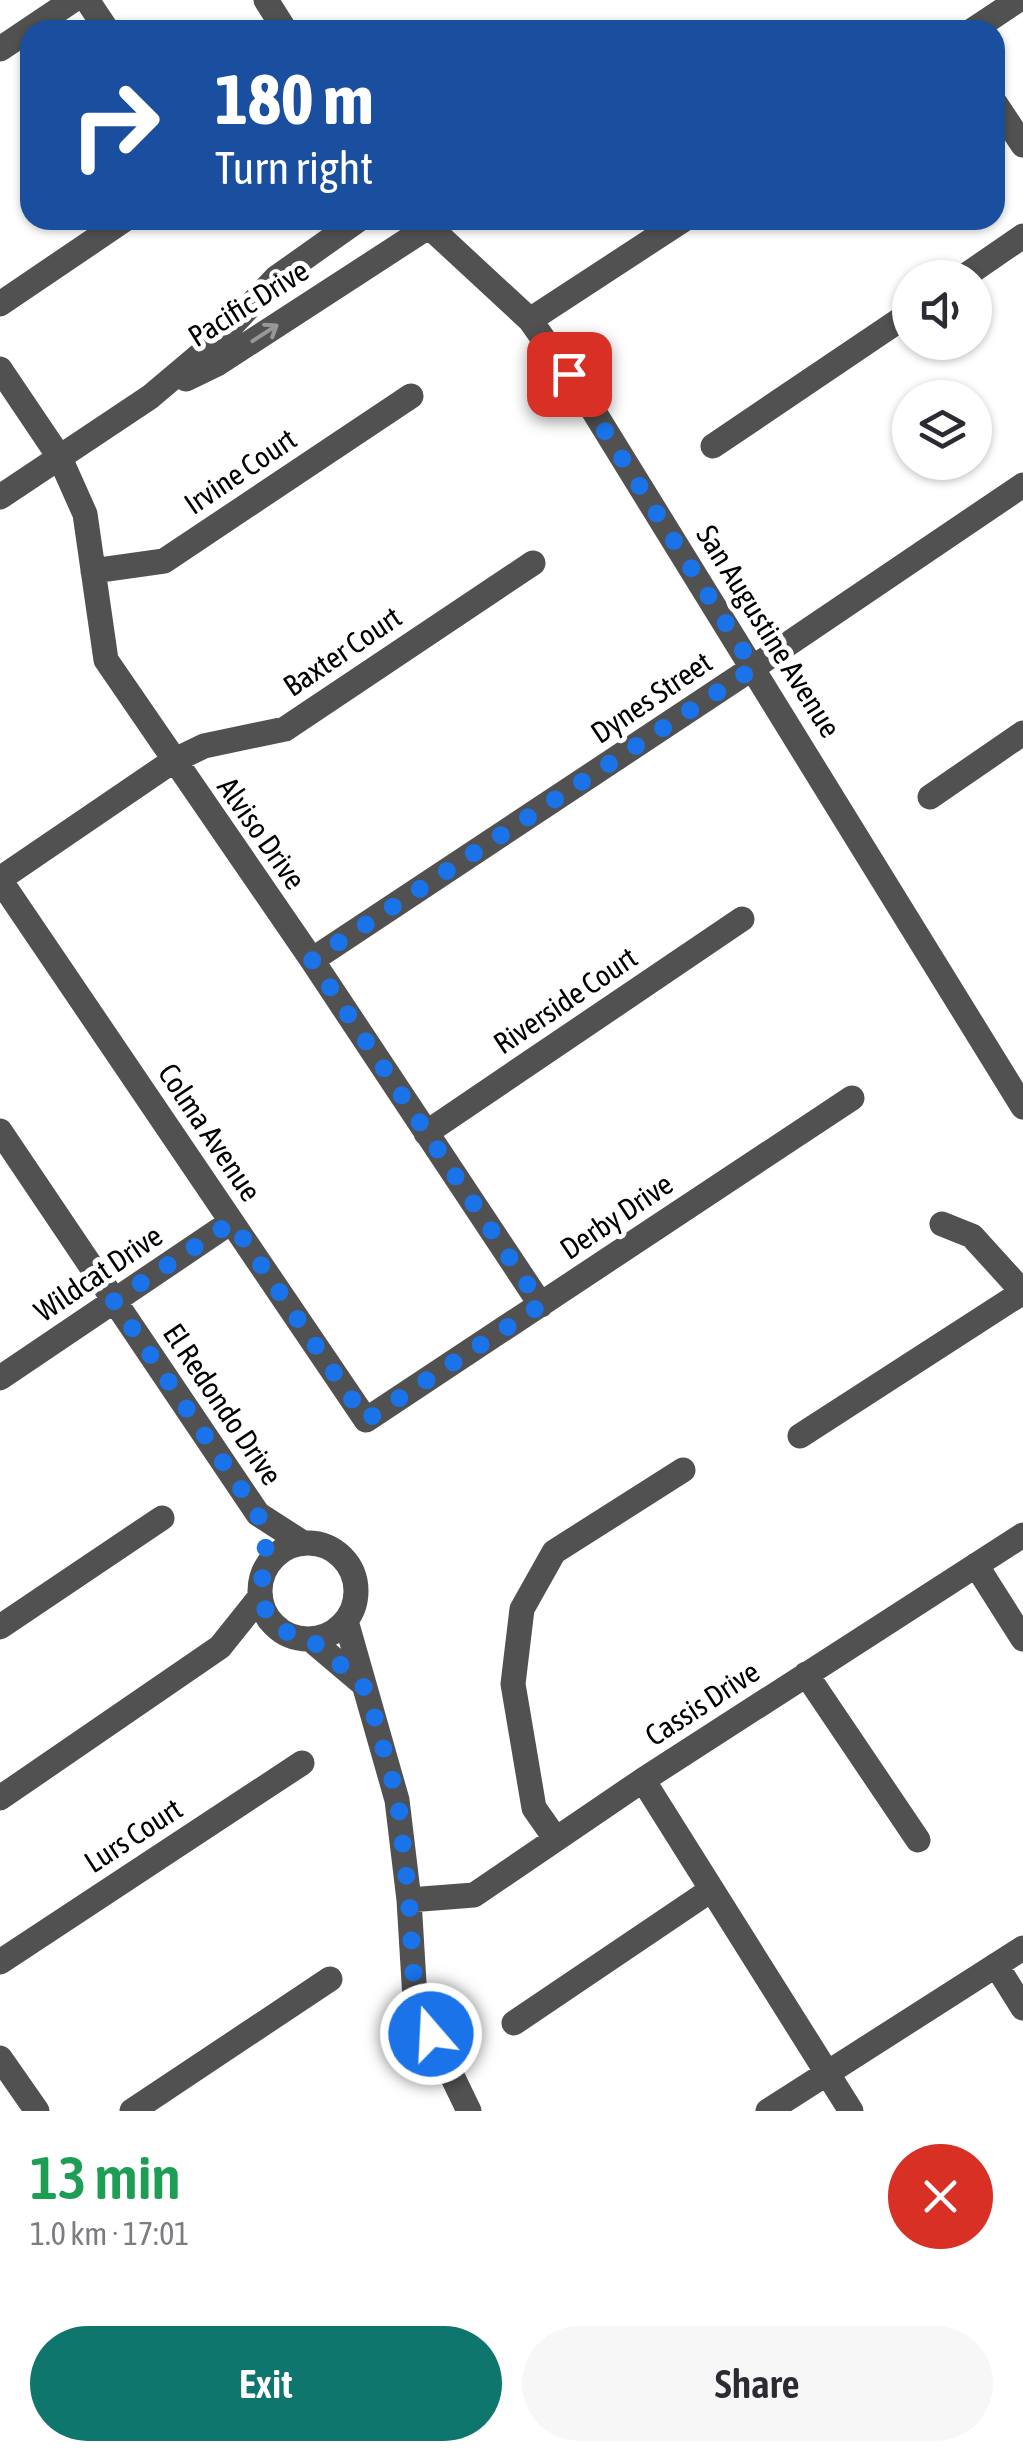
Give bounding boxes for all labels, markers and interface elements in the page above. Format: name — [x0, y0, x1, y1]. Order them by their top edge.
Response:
text: 180 m — [215, 59, 374, 139]
icon: right — [50, 60, 180, 190]
text: Turn right — [215, 142, 373, 194]
street label: Pacific Drive — [182, 253, 314, 353]
map controls — [892, 260, 992, 480]
button: sound — [892, 260, 992, 360]
one-way arrow — [251, 322, 279, 343]
pin — [527, 332, 612, 417]
icon: arrive — [542, 347, 597, 402]
button: layers — [892, 380, 992, 480]
street label: Irvine Court — [178, 421, 302, 521]
street label: San Augustine Avenue — [690, 519, 848, 743]
street label: Baxter Court — [277, 599, 407, 703]
street label: Dynes Street — [584, 644, 718, 750]
street label: Alviso Drive — [211, 771, 313, 895]
street label: Riverside Court — [487, 940, 643, 1060]
street label: Colma Avenue — [152, 1057, 268, 1207]
street label: Derby Drive — [553, 1166, 679, 1266]
street label: Wildcat Drive — [28, 1218, 168, 1328]
street label: El Redondo Drive — [157, 1317, 289, 1491]
street label: Cassis Drive — [639, 1654, 765, 1752]
street label: Lurs Court — [78, 1791, 188, 1879]
position arrow — [379, 1982, 483, 2086]
text: 13 min — [30, 2143, 181, 2212]
button: close — [888, 2144, 993, 2249]
text: 1.0 km · 17:01 — [30, 2215, 189, 2252]
button: Exit — [30, 2326, 502, 2441]
button: Share — [522, 2326, 993, 2441]

